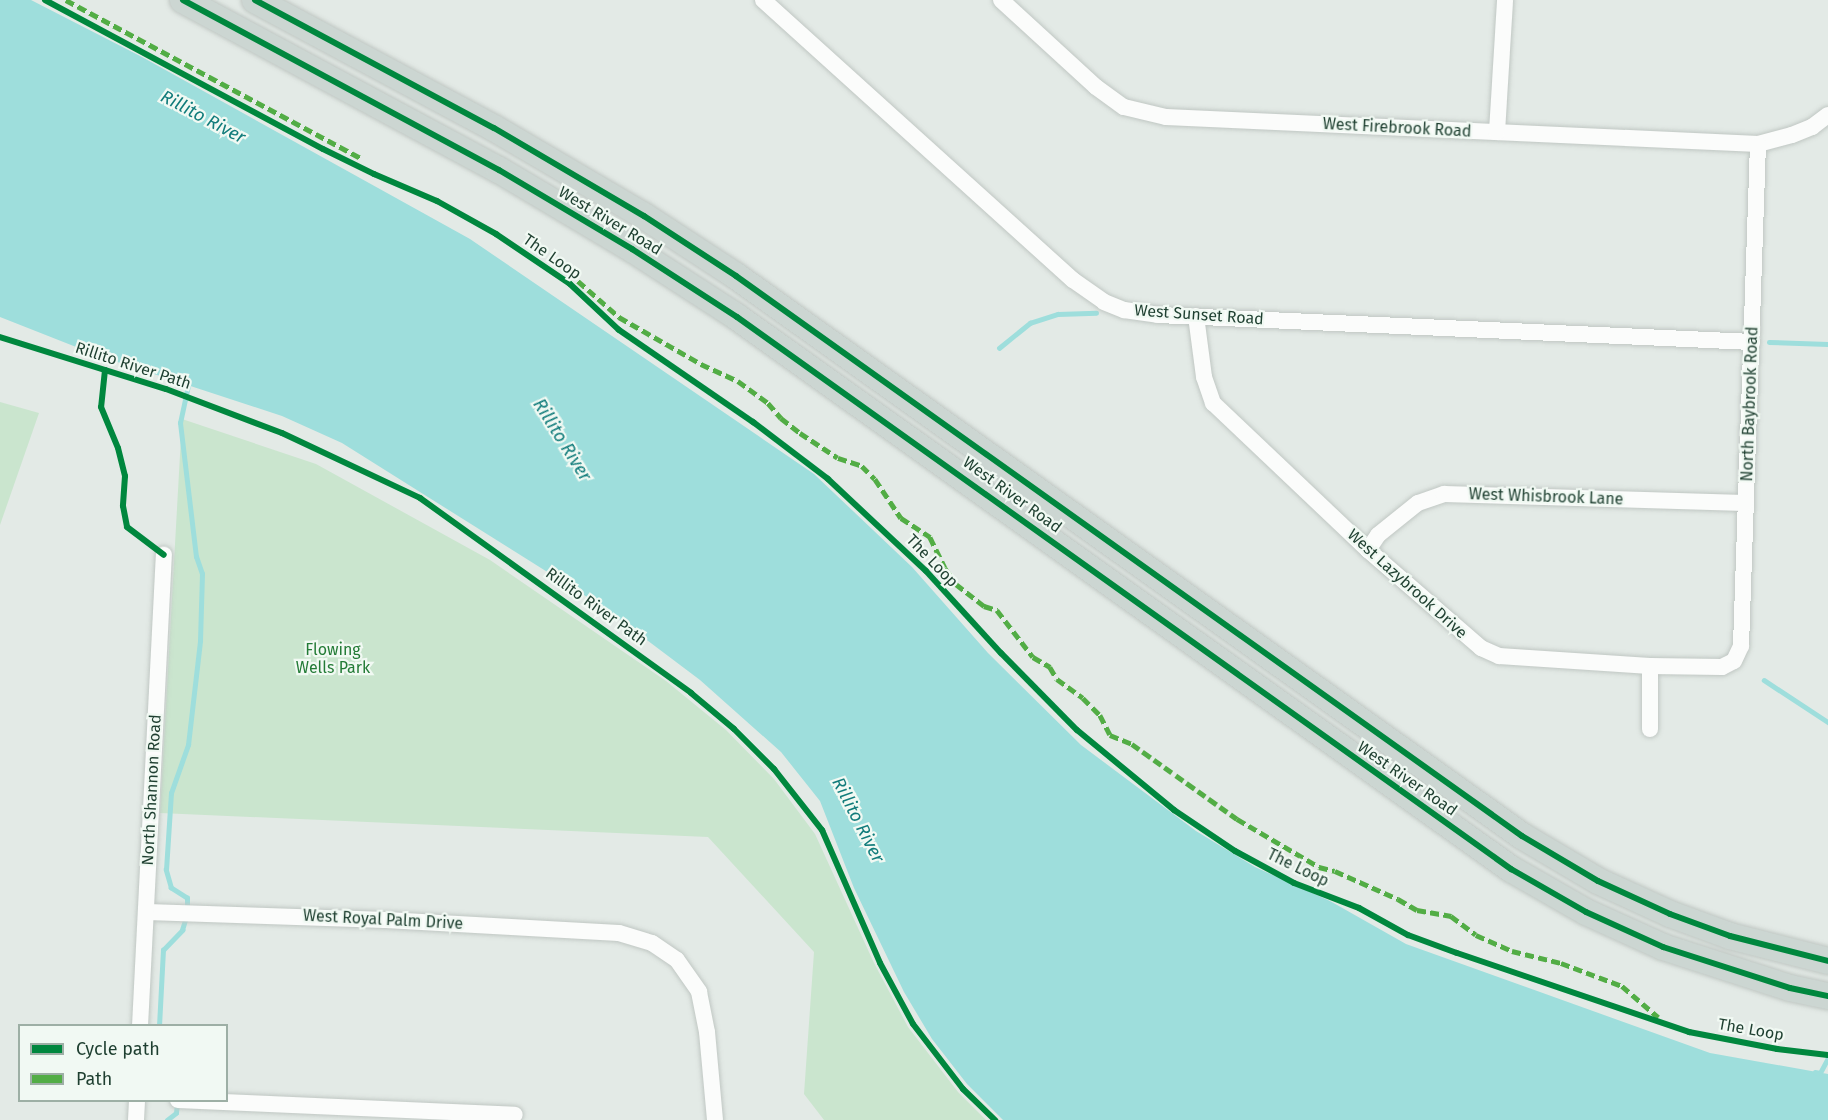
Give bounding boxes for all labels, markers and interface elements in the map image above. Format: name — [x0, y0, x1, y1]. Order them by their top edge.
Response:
water label: Rillito River — [157, 86, 249, 148]
street label: West Firebrook Road — [1322, 115, 1472, 141]
street label: West River Road — [555, 183, 665, 259]
street label: The Loop — [519, 230, 585, 284]
street label: West Sunset Road — [1134, 301, 1264, 329]
street label: North Baybrook Road — [1738, 326, 1762, 482]
street label: Rillito River Path — [73, 338, 193, 394]
water label: Rillito River — [528, 395, 596, 485]
street label: West River Road — [959, 453, 1065, 537]
street label: West Whisbrook Lane — [1468, 485, 1624, 509]
street label: West Lazybrook Drive — [1343, 525, 1471, 643]
street label: The Loop — [902, 530, 962, 592]
street label: Rillito River Path — [542, 564, 650, 650]
park label: Flowing Wells Park — [296, 640, 370, 678]
street label: North Shannon Road — [138, 714, 166, 866]
street label: West River Road — [1353, 737, 1461, 821]
water label: Rillito River — [827, 774, 889, 866]
street label: The Loop — [1264, 845, 1332, 891]
street label: West Royal Palm Drive — [303, 906, 463, 934]
street label: The Loop — [1717, 1015, 1785, 1045]
legend — [18, 1024, 228, 1102]
text: Cycle path — [76, 1038, 160, 1060]
text: Path — [76, 1068, 112, 1090]

